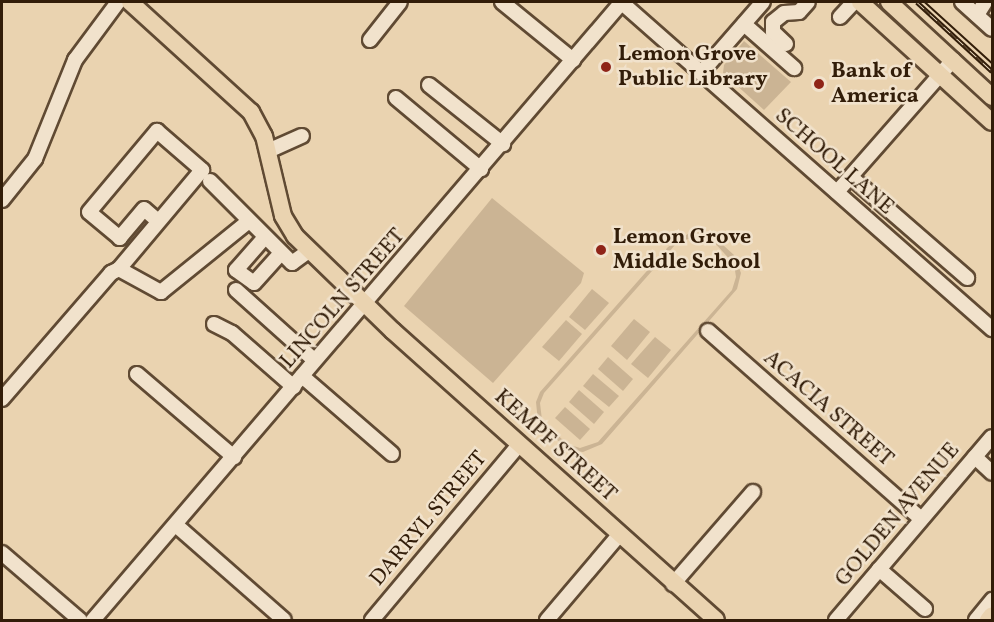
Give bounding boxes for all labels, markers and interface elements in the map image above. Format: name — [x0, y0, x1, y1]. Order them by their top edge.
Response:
place label: Lemon Grove Public Library — [618, 41, 767, 92]
place label: Bank of America — [831, 58, 919, 110]
marker: Lemon Grove Public Library — [599, 60, 613, 74]
marker: Bank of America — [812, 77, 826, 91]
street label: SCHOOL LANE — [769, 103, 899, 221]
street label: LINCOLN STREET — [275, 224, 411, 374]
place label: Lemon Grove Middle School — [613, 224, 760, 276]
marker: Lemon Grove Middle School — [594, 243, 608, 257]
street label: ACACIA STREET — [758, 345, 898, 473]
street label: KEMPF STREET — [488, 384, 622, 508]
street label: GOLDEN AVENUE — [830, 438, 966, 592]
street label: DARRYL STREET — [365, 446, 493, 592]

